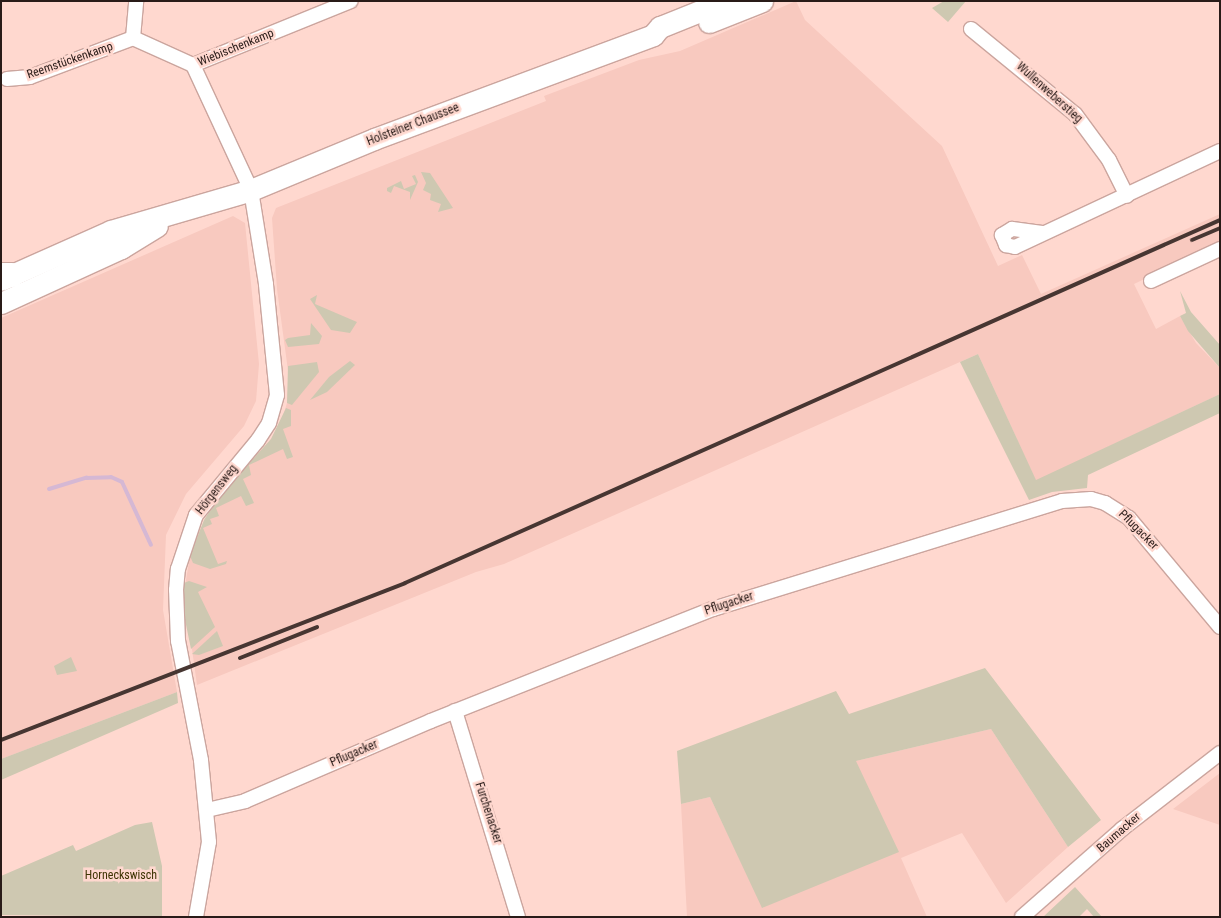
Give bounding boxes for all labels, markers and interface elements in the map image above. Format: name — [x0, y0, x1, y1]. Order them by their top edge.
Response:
street label: Wiebischenkamp — [196, 26, 276, 70]
street label: Reemstückenkamp — [25, 40, 115, 82]
street label: Wullenweberstieg — [1013, 60, 1085, 126]
street label: Holsteiner Chaussee — [365, 101, 461, 149]
street label: Hörgensweg — [193, 462, 241, 518]
street label: Pflugacker — [1115, 507, 1161, 553]
street label: Pflugacker — [703, 589, 755, 619]
street label: Pflugacker — [328, 738, 380, 770]
street label: Furchenacker — [471, 781, 505, 845]
street label: Baumacker — [1094, 810, 1144, 856]
park label: Horneckswisch — [85, 869, 157, 883]

